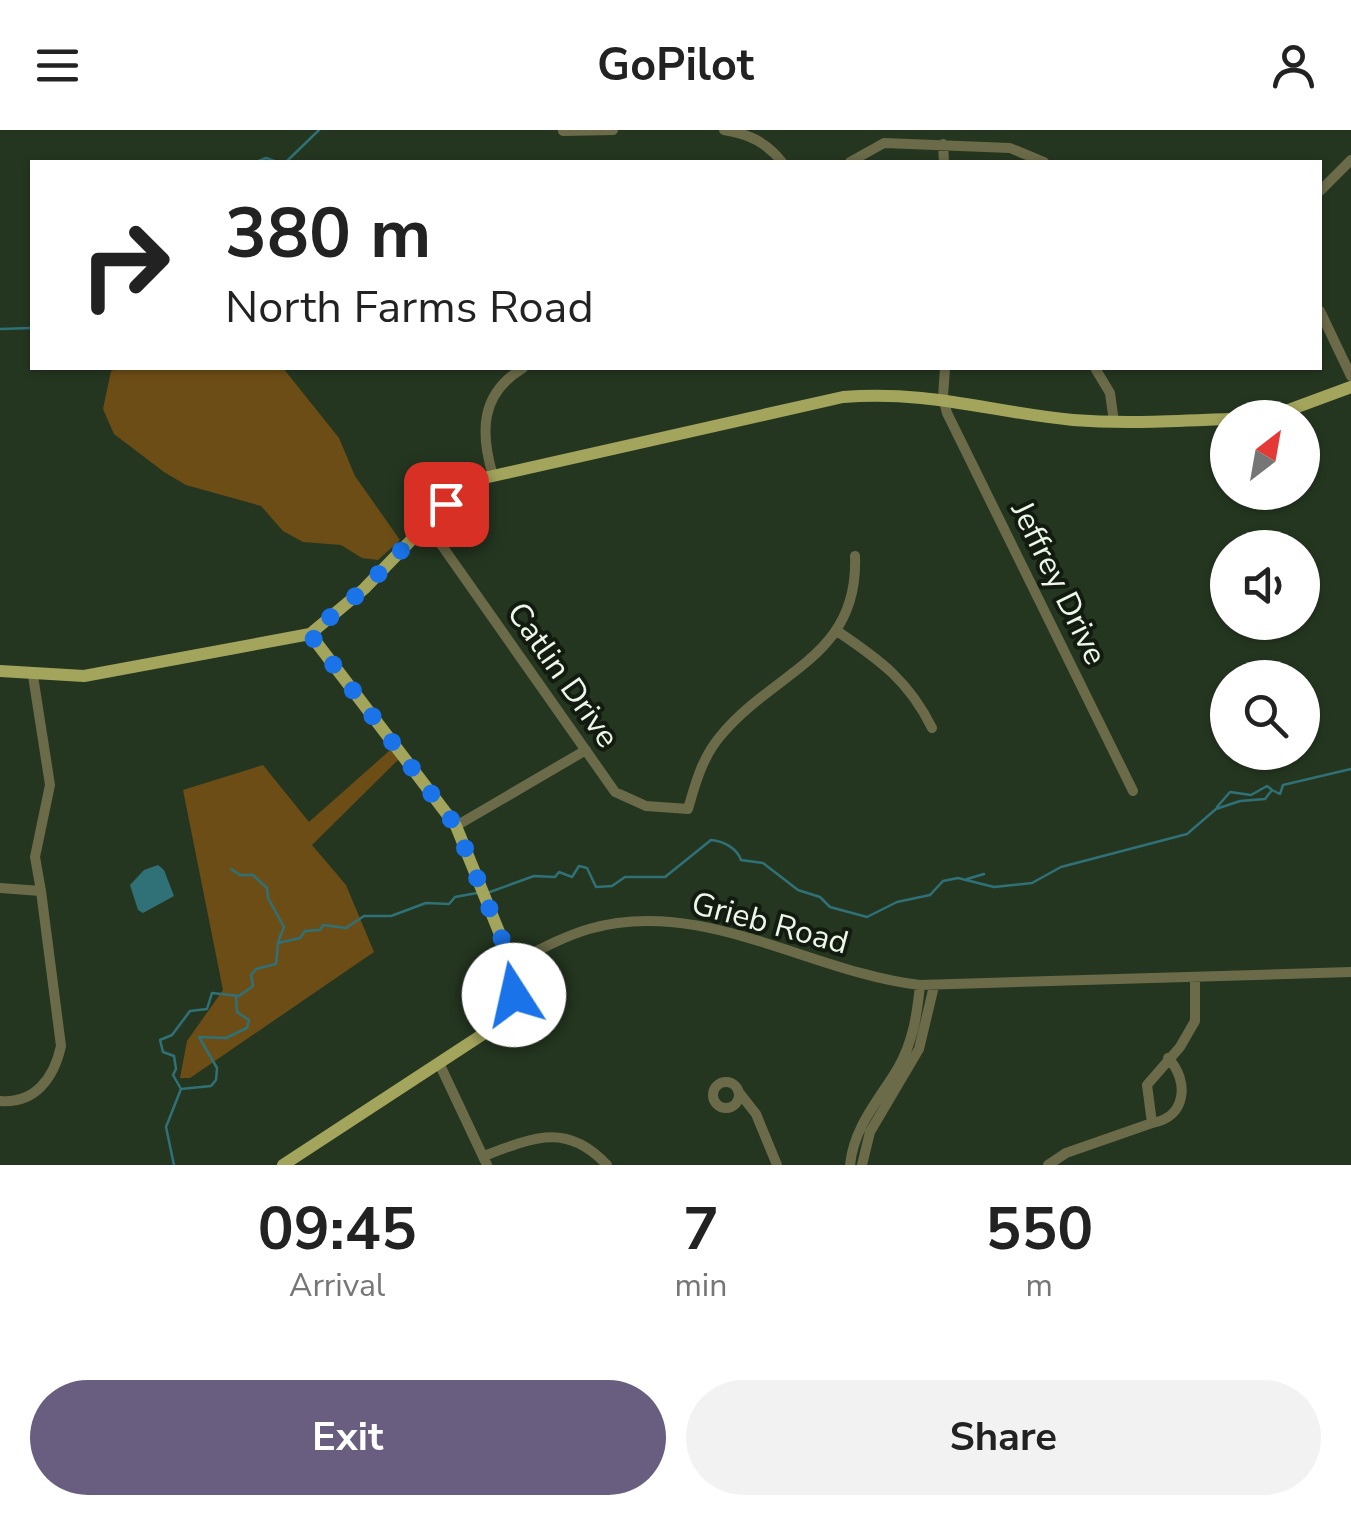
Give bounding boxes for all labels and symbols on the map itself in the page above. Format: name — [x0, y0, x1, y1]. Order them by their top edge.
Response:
north arrow — [1210, 400, 1320, 510]
pin — [404, 462, 489, 547]
street label: Jeffrey Drive — [1000, 493, 1117, 672]
street label: Catlin Drive — [497, 594, 629, 756]
street label: Grieb Road — [687, 881, 853, 965]
position arrow — [462, 943, 566, 1047]

